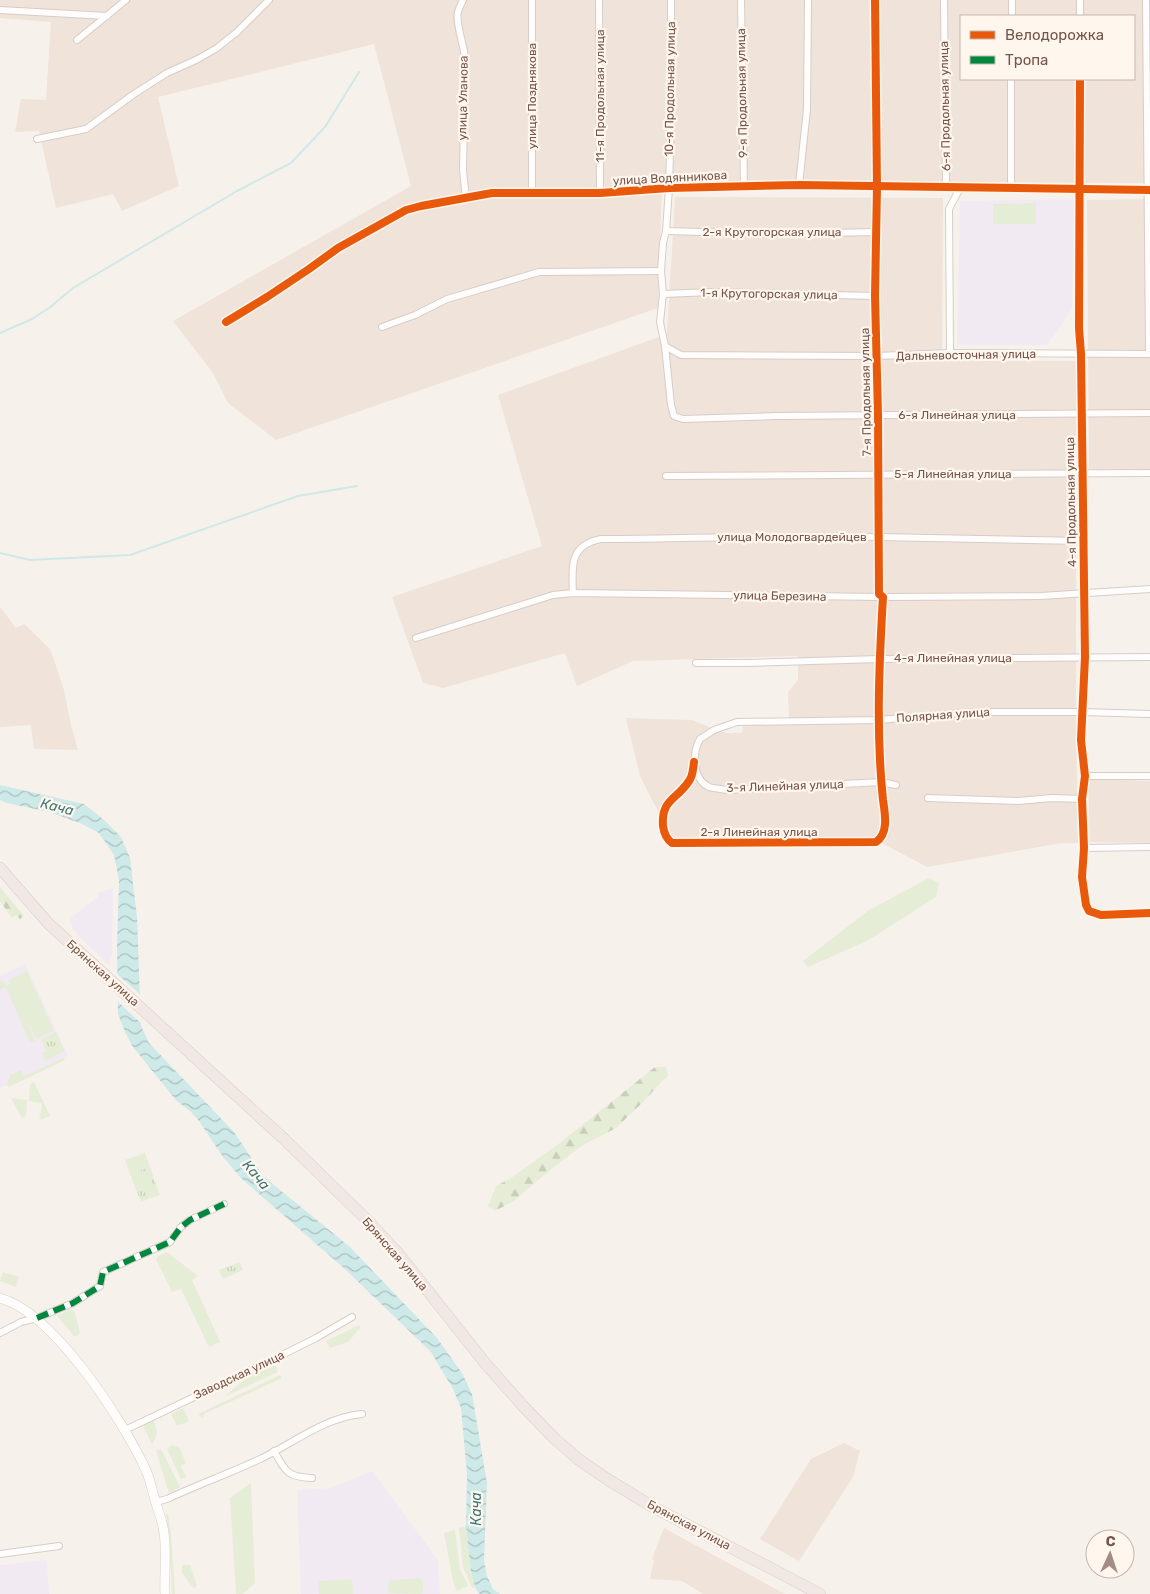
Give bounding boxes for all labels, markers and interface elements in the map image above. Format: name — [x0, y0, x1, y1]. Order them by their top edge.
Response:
legend — [960, 15, 1135, 80]
street label: 10-я Продольная улица — [662, 21, 678, 157]
text: Велодорожка — [1005, 26, 1104, 44]
street label: 9-я Продольная улица — [734, 28, 750, 158]
street label: 11-я Продольная улица — [593, 29, 607, 163]
street label: 6-я Продольная улица — [937, 41, 953, 171]
street label: улица Позднякова — [525, 43, 539, 149]
text: Тропа — [1005, 51, 1048, 69]
street label: улица Уланова — [455, 56, 471, 140]
street label: улица Водянникова — [613, 168, 727, 188]
street label: 2-я Крутогорская улица — [703, 225, 842, 239]
street label: 1-я Крутогорская улица — [700, 286, 838, 302]
street label: 7-я Продольная улица — [858, 328, 874, 456]
street label: Дальневосточная улица — [896, 347, 1036, 363]
street label: 6-я Линейная улица — [898, 408, 1016, 422]
street label: 4-я Продольная улица — [1063, 437, 1079, 567]
street label: 5-я Линейная улица — [894, 467, 1012, 481]
street label: улица Молодогвардейцев — [717, 530, 867, 544]
street label: улица Березина — [733, 588, 827, 604]
street label: 4-я Линейная улица — [894, 651, 1012, 665]
street label: Полярная улица — [896, 705, 990, 725]
street label: 3-я Линейная улица — [726, 777, 844, 795]
water label: Кача — [39, 795, 75, 819]
street label: 2-я Линейная улица — [700, 825, 818, 839]
street label: Брянская улица — [64, 937, 142, 1009]
water label: Кача — [239, 1157, 273, 1193]
street label: Брянская улица — [359, 1215, 431, 1293]
street label: Заводская улица — [191, 1348, 287, 1402]
water label: Кача — [468, 1492, 485, 1526]
street label: Брянская улица — [645, 1497, 733, 1553]
north arrow — [1085, 1529, 1135, 1579]
text: С — [1105, 1533, 1116, 1550]

